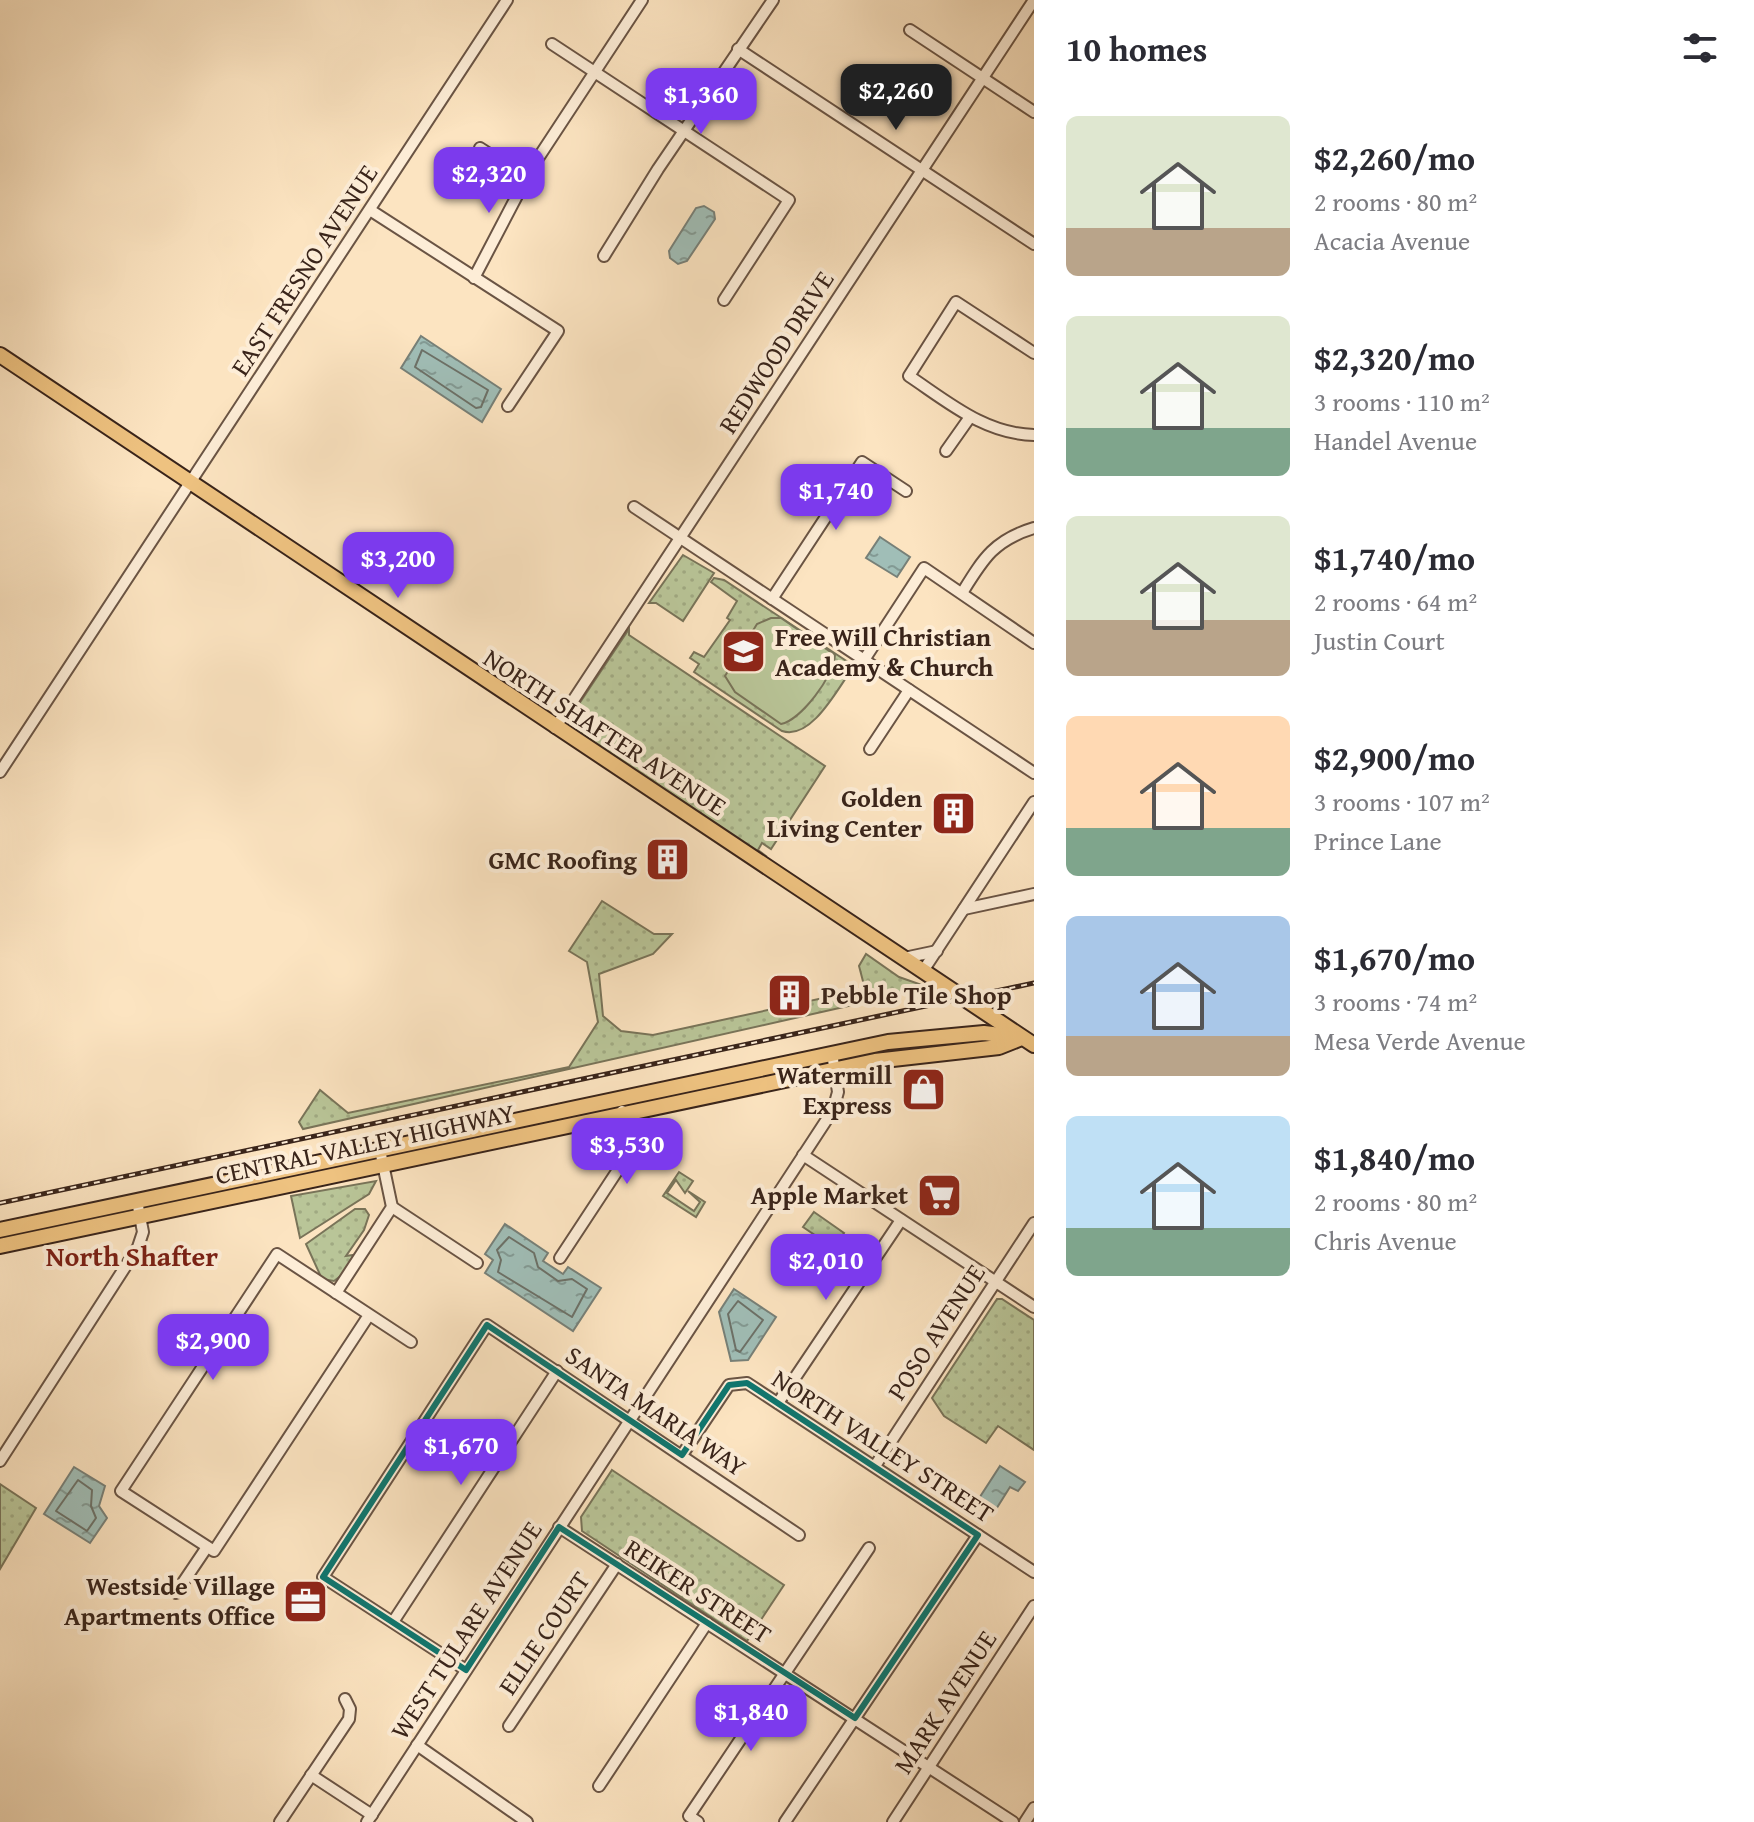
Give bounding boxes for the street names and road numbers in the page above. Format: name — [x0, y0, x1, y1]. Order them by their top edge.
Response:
street label: EAST FRESNO AVENUE — [220, 156, 387, 383]
street label: REDWOOD DRIVE — [708, 263, 843, 441]
street label: NORTH SHAFTER AVENUE — [476, 638, 734, 825]
street label: CENTRAL VALLEY HIGHWAY — [212, 1093, 519, 1194]
street label: POSO AVENUE — [877, 1256, 994, 1407]
street label: SANTA MARIA WAY — [558, 1336, 755, 1486]
street label: NORTH VALLEY STREET — [764, 1359, 1002, 1532]
street label: WEST TULARE AVENUE — [380, 1513, 551, 1747]
street label: REIKER STREET — [617, 1528, 780, 1653]
street label: ELLIE COURT — [488, 1563, 600, 1702]
street label: MARK AVENUE — [883, 1622, 1006, 1781]

